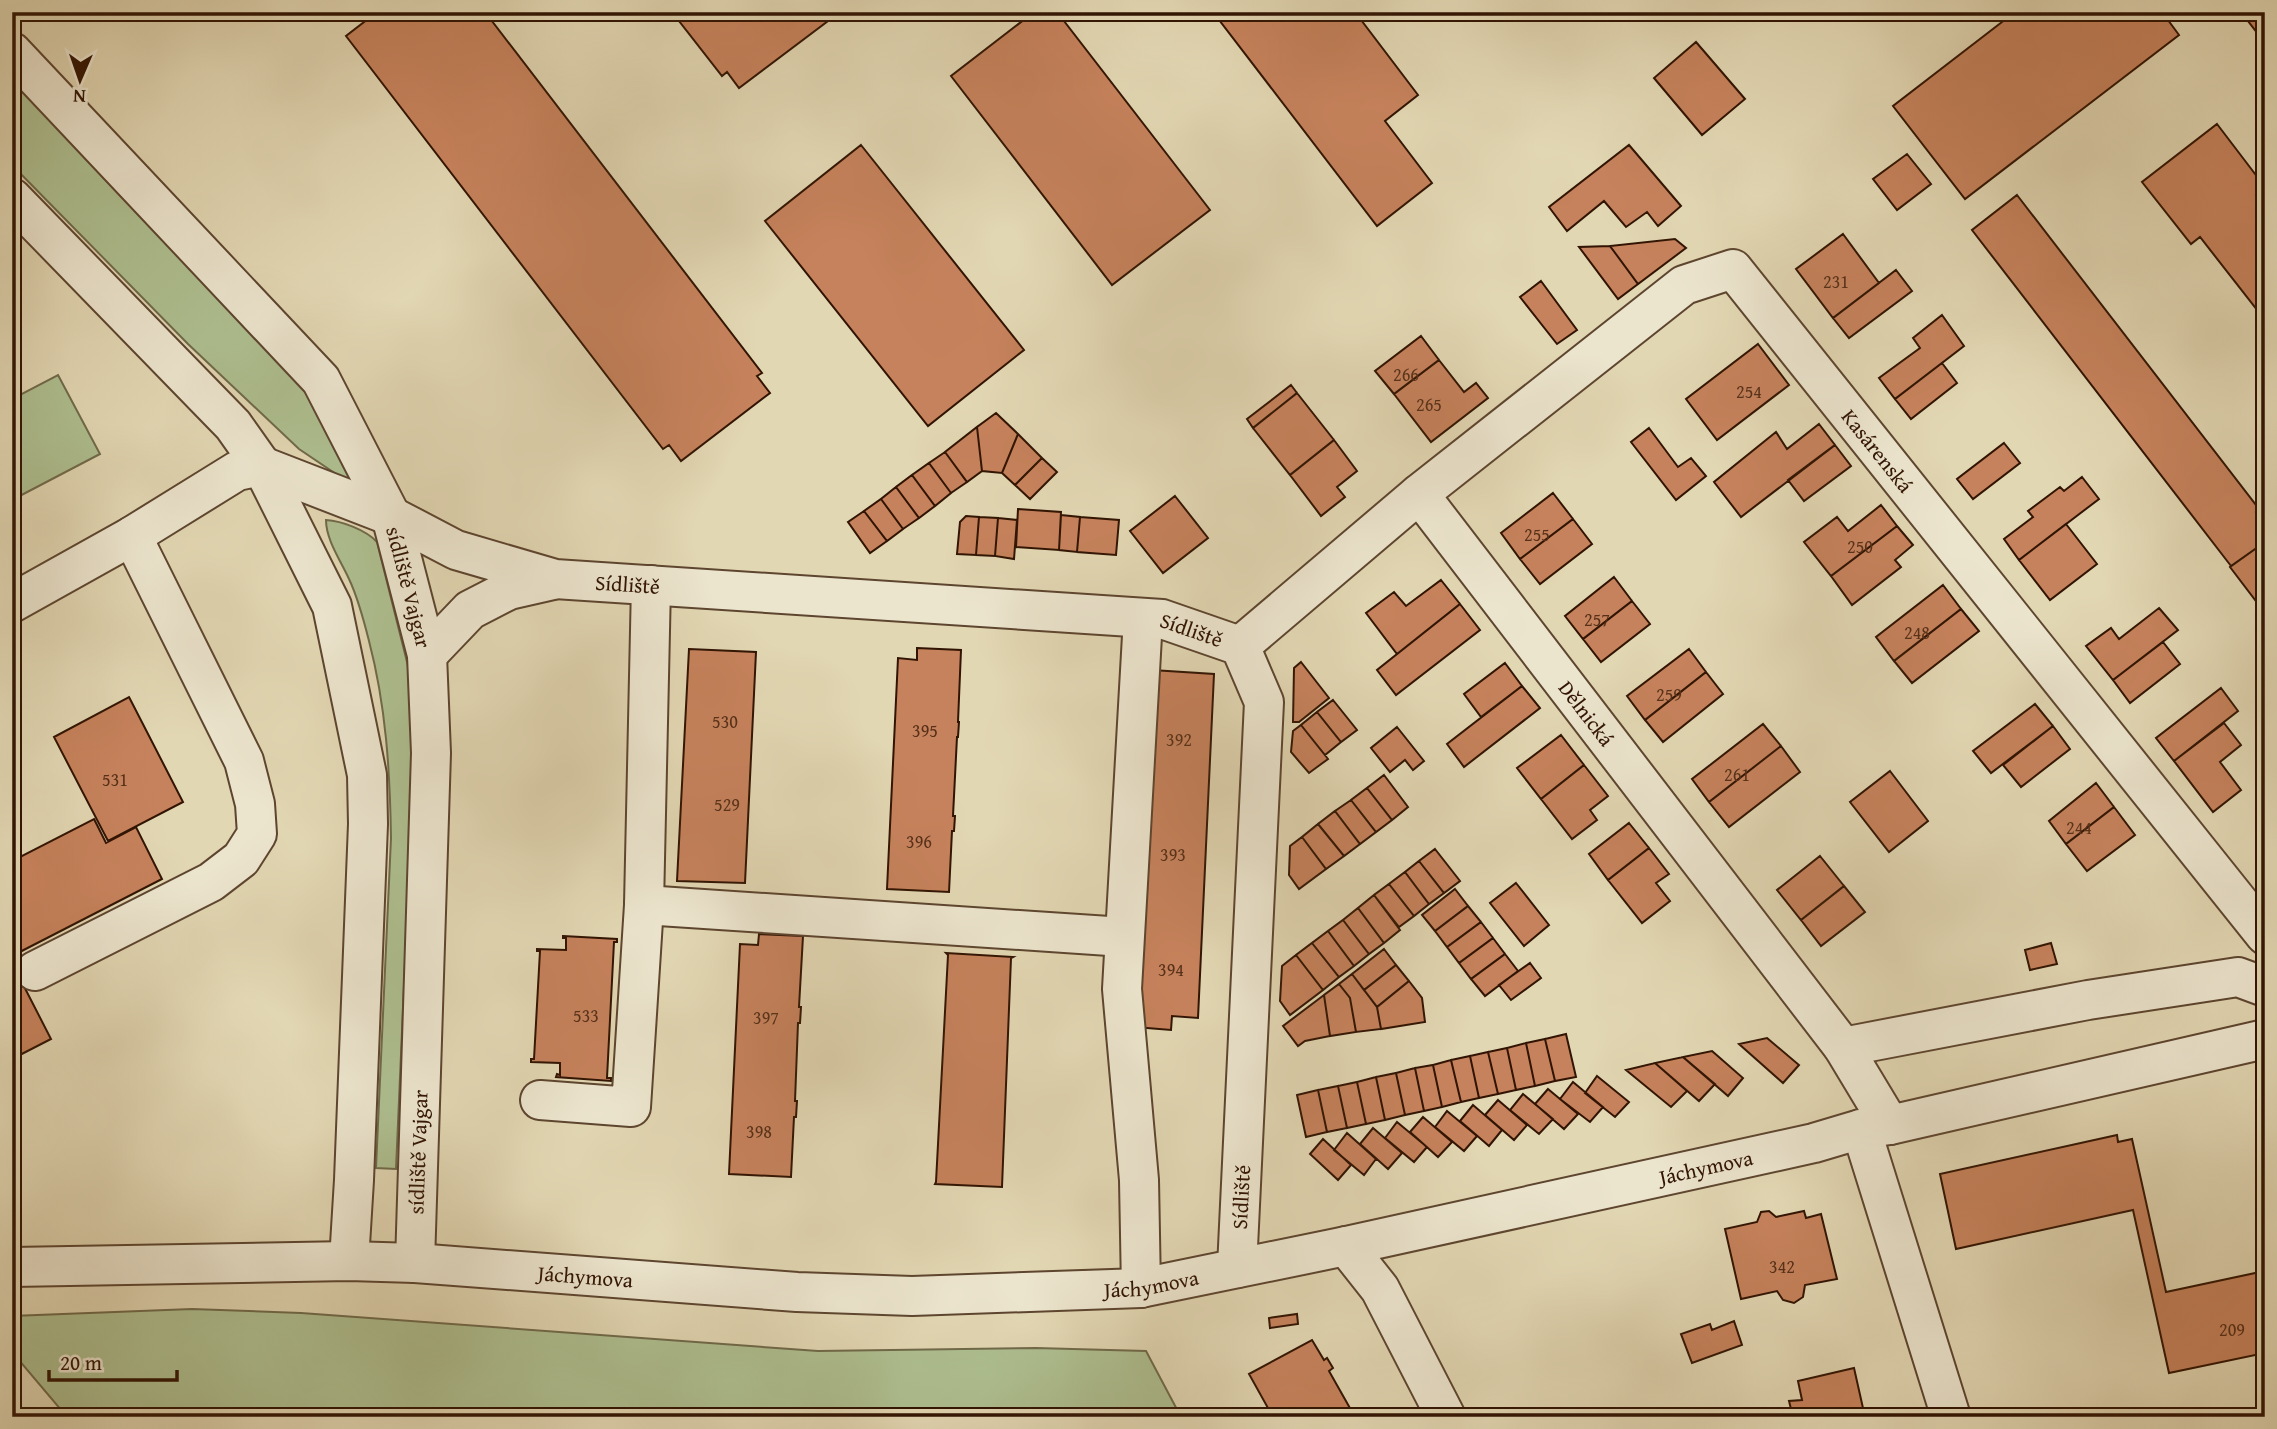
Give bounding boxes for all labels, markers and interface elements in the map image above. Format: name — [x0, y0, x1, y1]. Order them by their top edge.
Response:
north arrow — [46, 46, 116, 116]
text: N — [72, 83, 86, 111]
house number: 231 — [1823, 268, 1849, 295]
house number: 266 — [1393, 361, 1419, 388]
house number: 254 — [1736, 378, 1762, 405]
house number: 265 — [1416, 391, 1442, 418]
street label: Kasárenská — [1835, 402, 1921, 499]
house number: 255 — [1524, 521, 1550, 548]
street label: sídliště Vajgar — [379, 523, 440, 652]
house number: 250 — [1847, 533, 1873, 560]
street label: Sídliště — [594, 566, 661, 601]
street label: Sídliště — [1156, 604, 1228, 655]
house number: 257 — [1584, 606, 1610, 633]
house number: 248 — [1904, 619, 1930, 646]
street label: Dělnická — [1552, 674, 1622, 753]
house number: 259 — [1656, 681, 1682, 708]
house number: 530 — [712, 708, 738, 735]
house number: 395 — [912, 717, 938, 744]
house number: 392 — [1166, 726, 1192, 753]
house number: 261 — [1724, 761, 1750, 788]
house number: 531 — [102, 766, 128, 793]
house number: 529 — [714, 791, 740, 818]
house number: 244 — [2066, 814, 2092, 841]
house number: 396 — [906, 828, 932, 855]
house number: 393 — [1160, 841, 1186, 868]
house number: 394 — [1158, 956, 1184, 983]
house number: 533 — [573, 1002, 599, 1029]
house number: 397 — [753, 1004, 779, 1031]
street label: sídliště Vajgar — [400, 1089, 436, 1215]
house number: 398 — [746, 1118, 772, 1145]
street label: Jáchymova — [1653, 1141, 1756, 1193]
street label: Sídliště — [1224, 1164, 1258, 1230]
house number: 342 — [1769, 1253, 1795, 1280]
street label: Jáchymova — [534, 1257, 634, 1295]
street label: Jáchymova — [1100, 1261, 1201, 1305]
house number: 209 — [2219, 1316, 2245, 1343]
scale bar — [49, 1338, 177, 1382]
text: 20 m — [60, 1347, 102, 1378]

